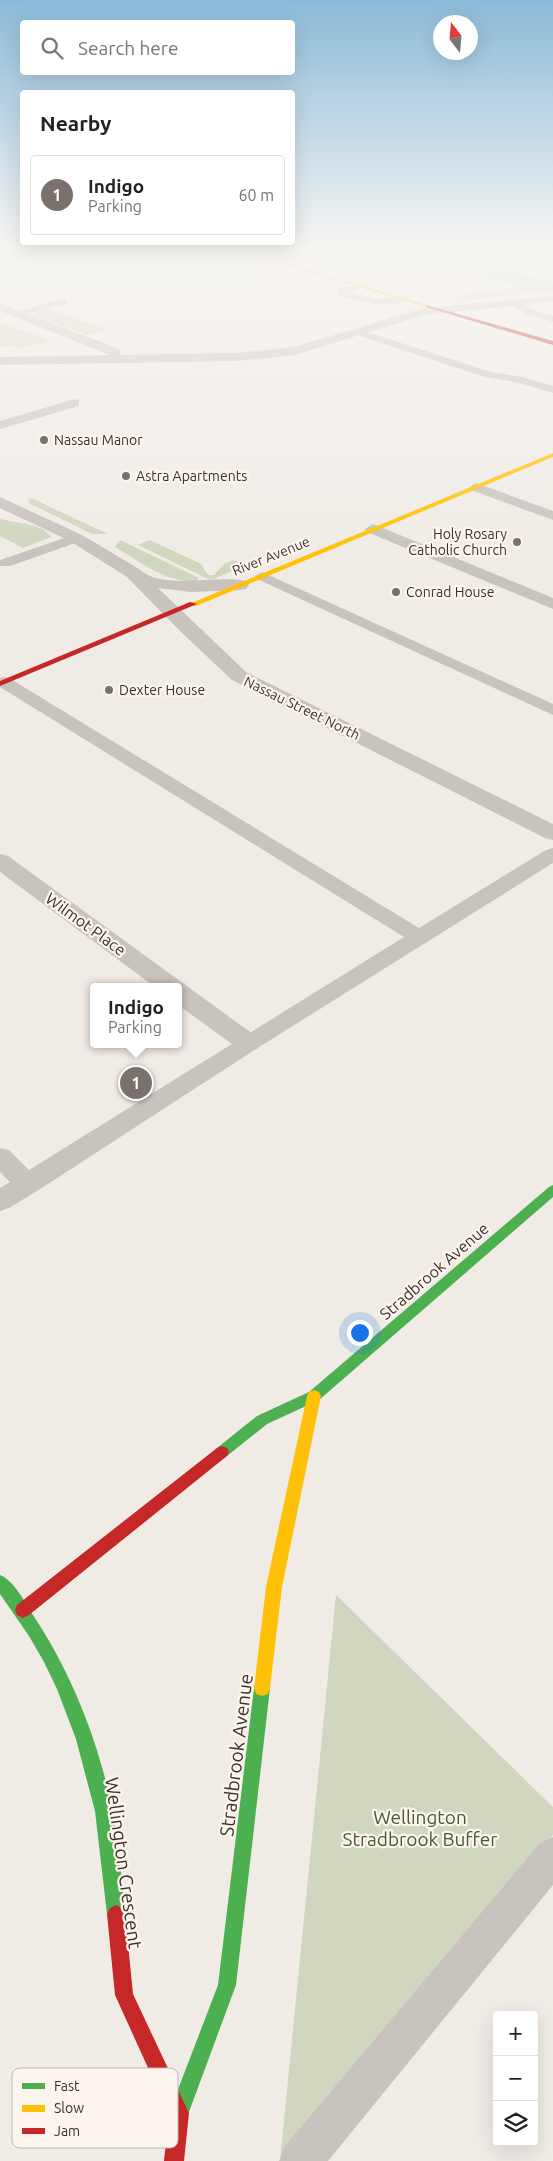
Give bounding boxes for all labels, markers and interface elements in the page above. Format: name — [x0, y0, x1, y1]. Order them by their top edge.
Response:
north arrow — [433, 15, 478, 60]
search box — [20, 20, 295, 75]
icon: search — [38, 34, 66, 62]
text: Search here — [78, 37, 178, 59]
text: Nearby — [40, 111, 111, 135]
text: Indigo — [88, 175, 144, 197]
text: 1 — [52, 186, 62, 204]
text: 60 m — [238, 186, 274, 204]
text: Parking — [88, 197, 142, 215]
place label: Nassau Manor — [54, 432, 143, 448]
marker: Nassau Manor — [38, 434, 50, 446]
place label: Astra Apartments — [136, 468, 247, 484]
marker: Astra Apartments — [120, 470, 132, 482]
place label: Holy Rosary Catholic Church — [408, 526, 507, 558]
street label: River Avenue — [230, 533, 312, 579]
marker: Holy Rosary Catholic Church — [511, 536, 523, 548]
place label: Conrad House — [406, 584, 494, 600]
marker: Conrad House — [390, 586, 402, 598]
street label: Nassau Street North — [241, 673, 363, 743]
place label: Dexter House — [119, 682, 205, 698]
marker: Dexter House — [103, 684, 115, 696]
street label: Wilmot Place — [42, 889, 130, 959]
popup — [90, 983, 182, 1048]
text: Indigo — [108, 996, 164, 1018]
text: Parking — [108, 1018, 162, 1036]
pin: 1 — [120, 1064, 152, 1102]
street label: Stradbrook Avenue — [376, 1219, 492, 1323]
your location — [347, 1320, 373, 1346]
street label: Stradbrook Avenue — [215, 1672, 257, 1838]
street label: Wellington Crescent — [101, 1776, 147, 1951]
park label: Wellington Stradbrook Buffer — [342, 1806, 498, 1850]
map controls — [493, 2011, 538, 2146]
button: + — [493, 2011, 538, 2056]
button: − — [493, 2056, 538, 2101]
legend — [12, 2068, 178, 2148]
text: Fast — [54, 2078, 80, 2094]
text: Slow — [54, 2100, 84, 2116]
button: layers — [493, 2101, 538, 2146]
text: Jam — [54, 2123, 80, 2139]

